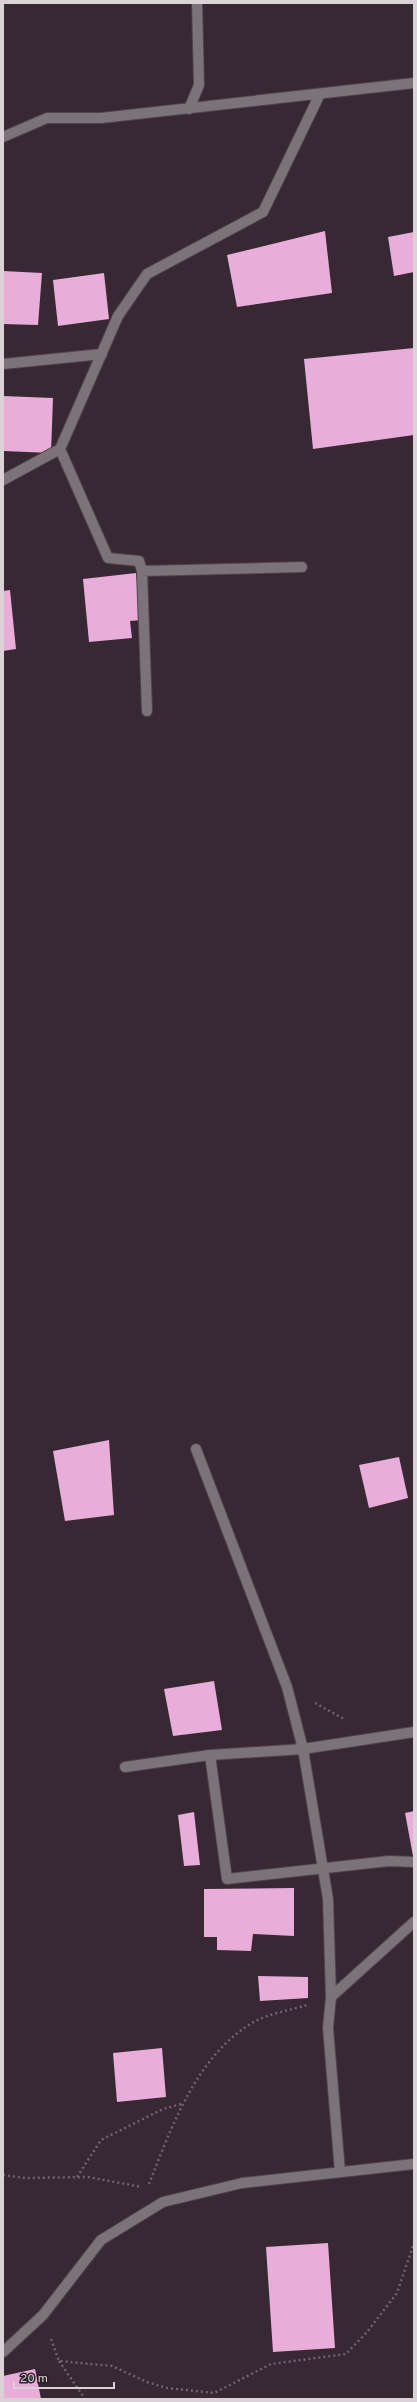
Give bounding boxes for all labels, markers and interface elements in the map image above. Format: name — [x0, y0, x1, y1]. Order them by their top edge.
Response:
scale bar — [14, 2364, 114, 2390]
text: 20 m — [20, 2371, 48, 2387]

